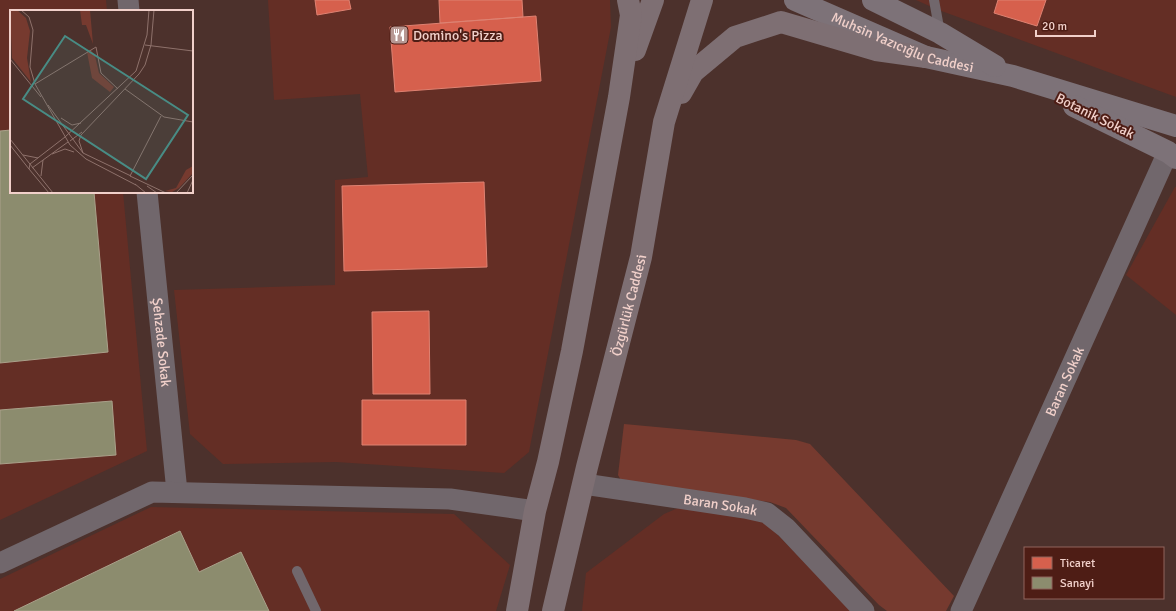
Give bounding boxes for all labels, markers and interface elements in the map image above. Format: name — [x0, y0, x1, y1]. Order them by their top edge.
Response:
street label: Muhsin Yazıcığlu Caddesi — [829, 8, 975, 76]
inset map — [10, 10, 193, 193]
scale bar — [1036, 12, 1095, 38]
text: 20 m — [1042, 19, 1067, 34]
restaurant icon: Domino's Pizza — [388, 24, 410, 46]
place label: Domino's Pizza — [413, 27, 503, 44]
street label: Botanik Sokak — [1053, 90, 1137, 142]
street label: Özgürlük Caddesi — [607, 253, 650, 358]
street label: Şehzade Sokak — [149, 297, 175, 388]
street label: Baran Sokak — [1041, 344, 1088, 419]
street label: Baran Sokak — [682, 490, 759, 519]
legend — [1024, 547, 1164, 599]
text: Ticaret — [1060, 556, 1095, 571]
text: Sanayi — [1060, 576, 1094, 591]

